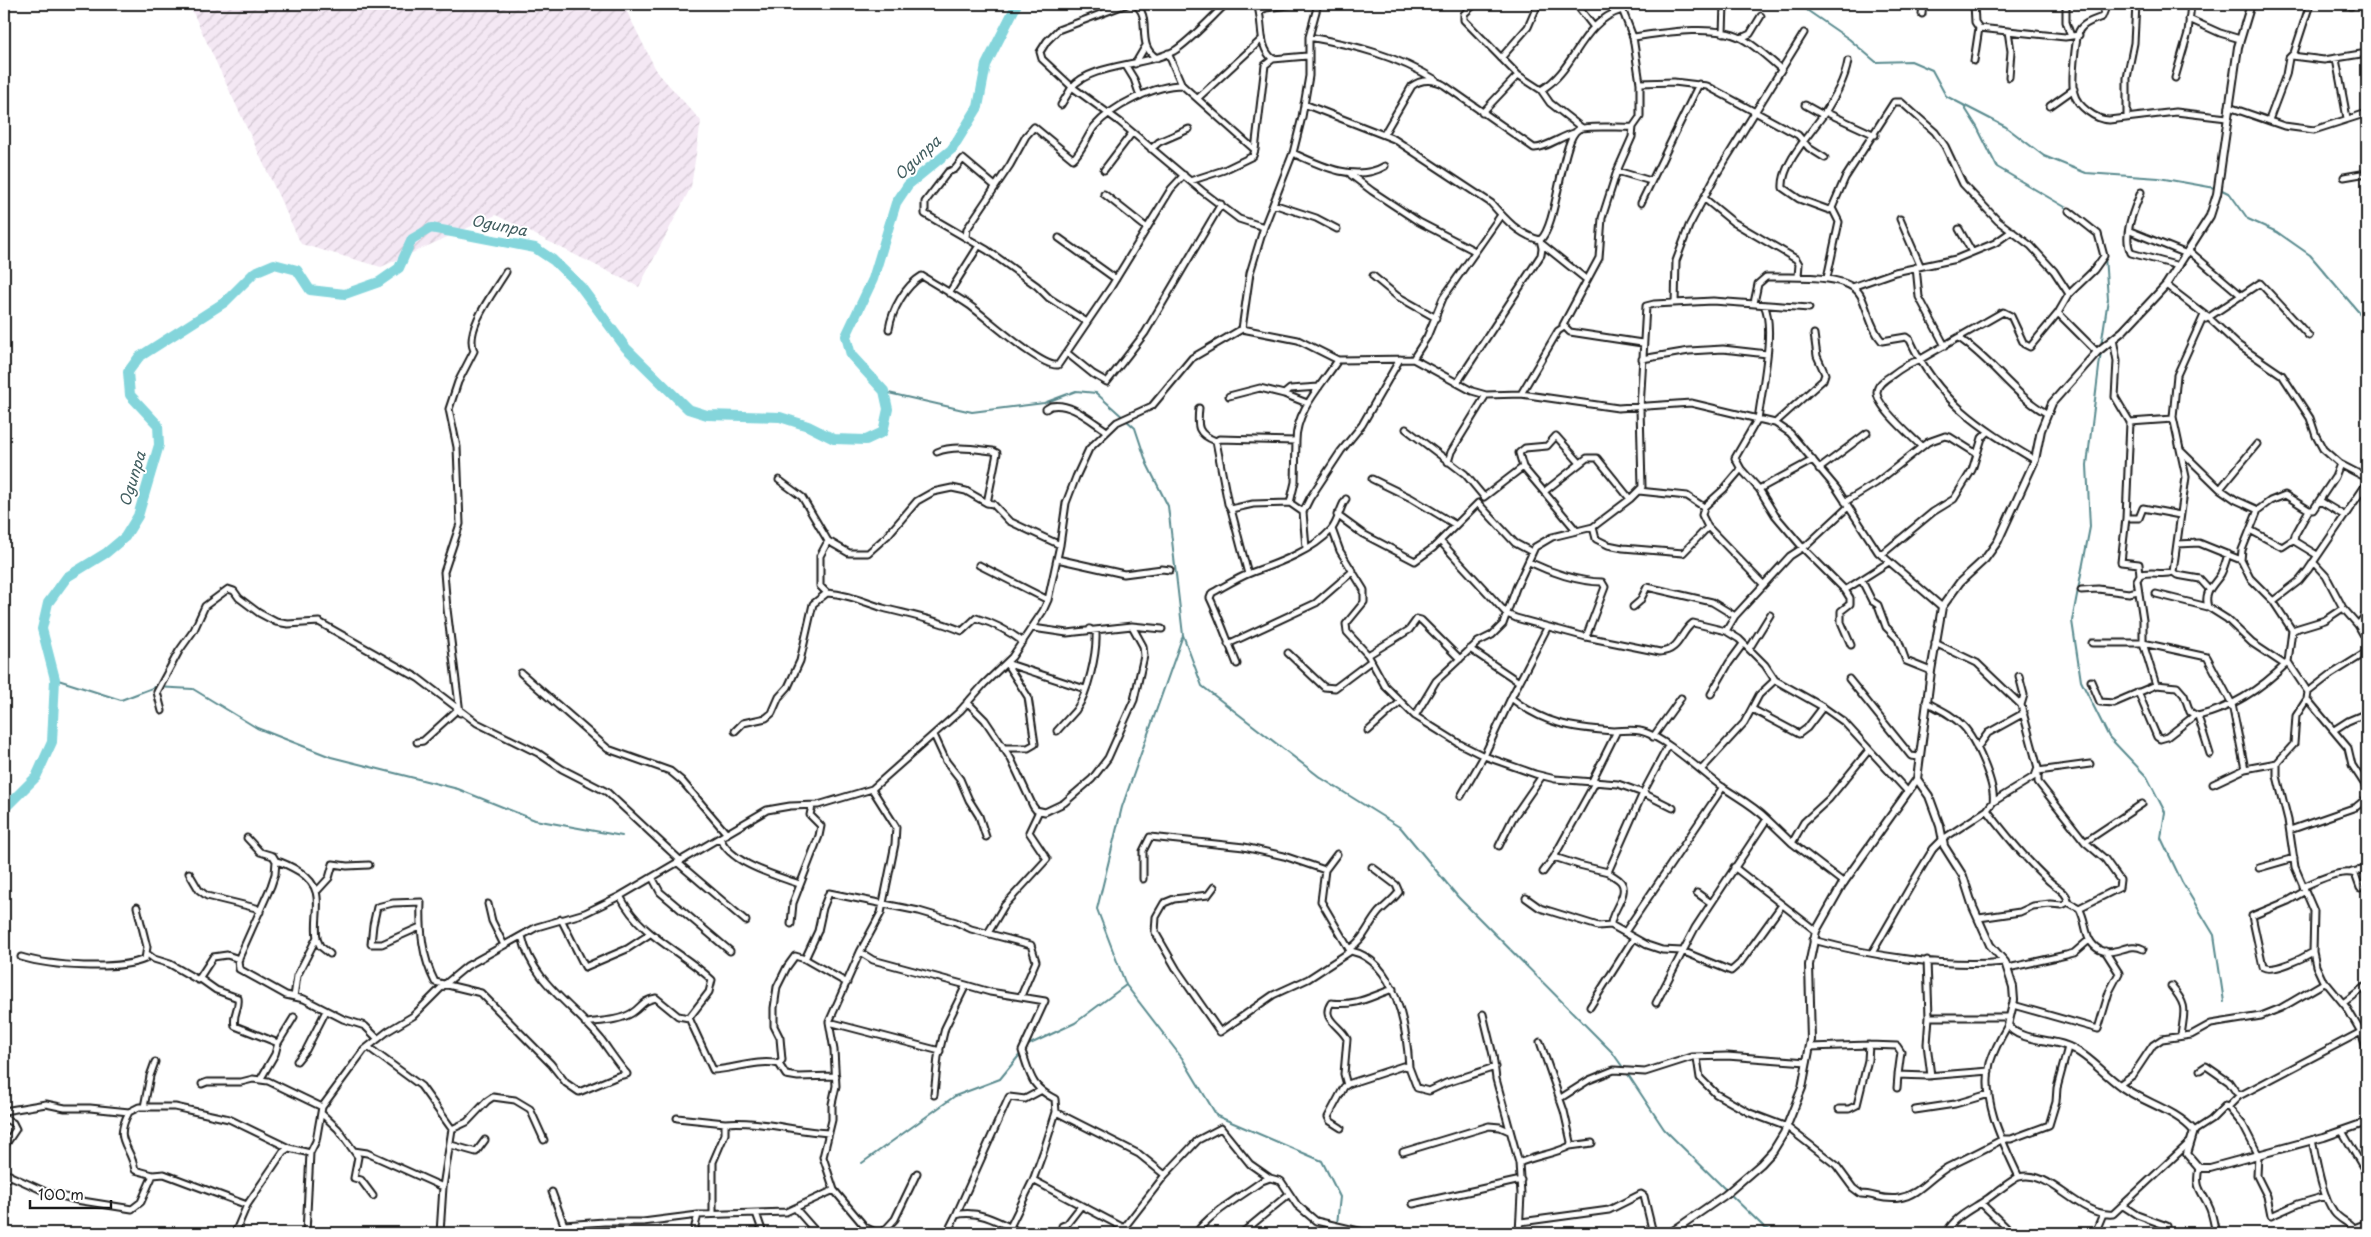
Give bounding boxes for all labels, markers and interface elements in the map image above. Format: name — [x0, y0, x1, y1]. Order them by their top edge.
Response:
water label: Ogunpa — [889, 129, 946, 185]
water label: Ogunpa — [469, 208, 530, 241]
water label: Ogunpa — [112, 447, 151, 509]
scale bar — [30, 1177, 111, 1209]
text: 100 m — [38, 1182, 84, 1205]

